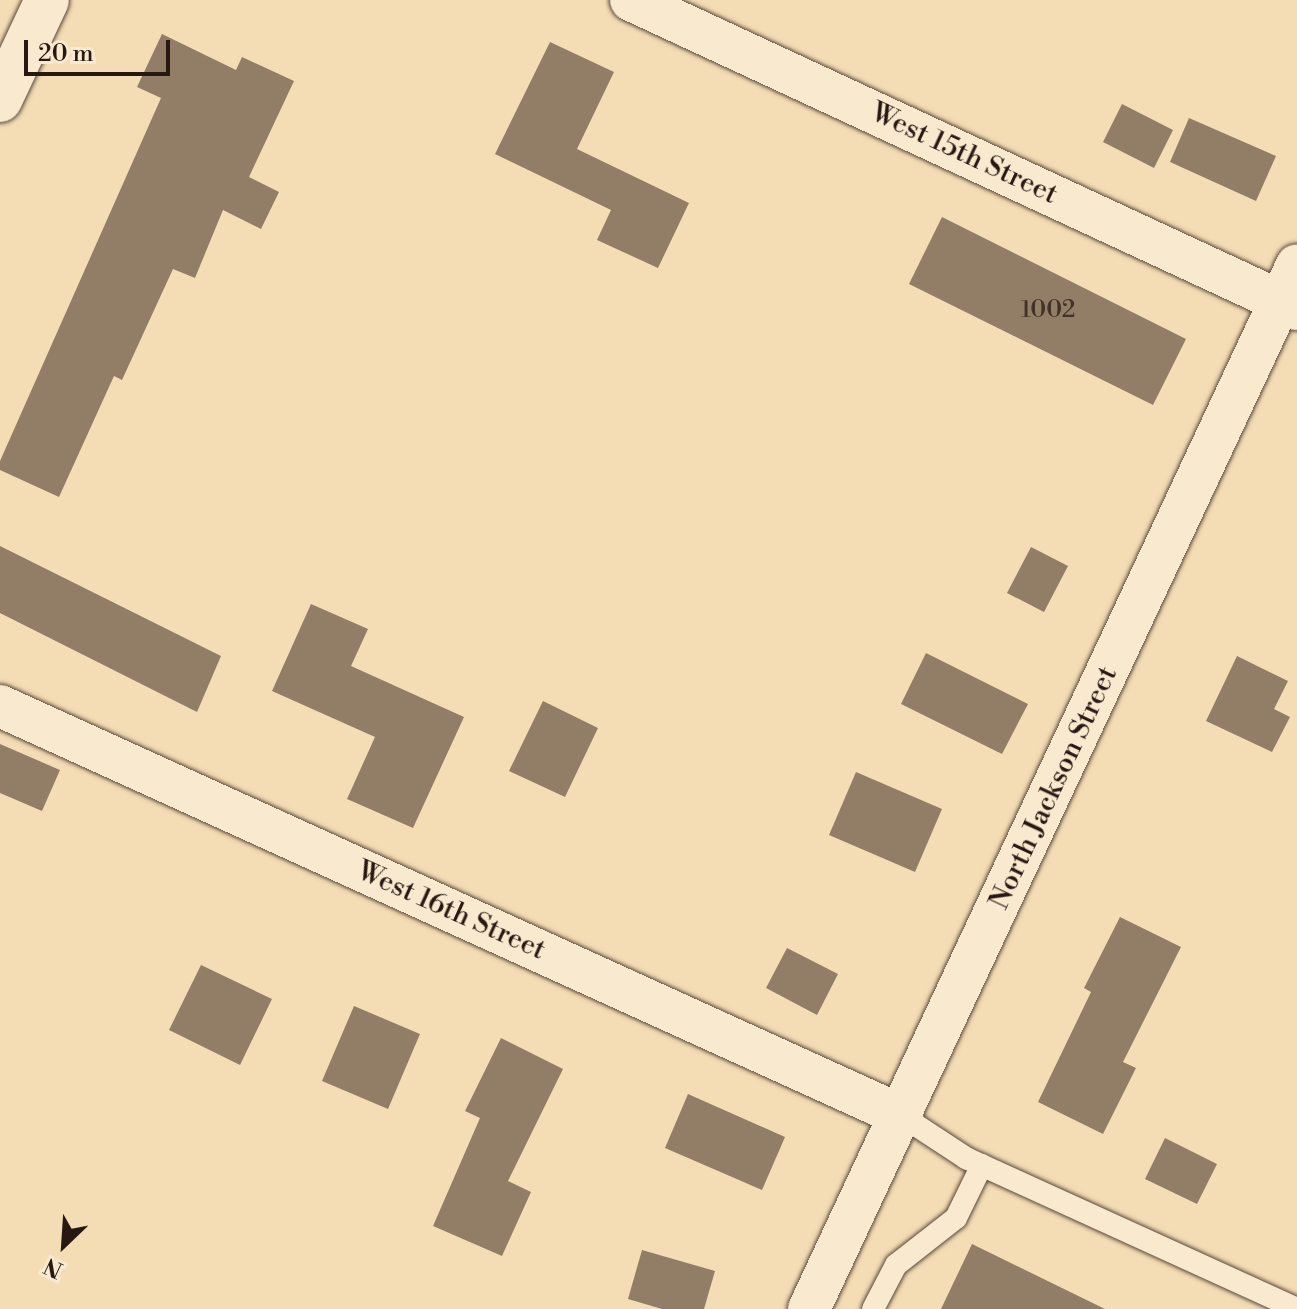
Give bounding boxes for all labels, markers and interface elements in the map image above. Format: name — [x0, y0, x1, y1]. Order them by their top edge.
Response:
scale bar — [28, 24, 174, 74]
text: 20 m — [38, 39, 94, 69]
street label: West 15th Street — [865, 96, 1063, 212]
house number: 1002 — [1021, 297, 1075, 325]
street label: North Jackson Street — [983, 661, 1125, 915]
street label: West 16th Street — [352, 854, 550, 968]
north arrow — [24, 1205, 104, 1285]
text: N — [40, 1251, 67, 1283]

